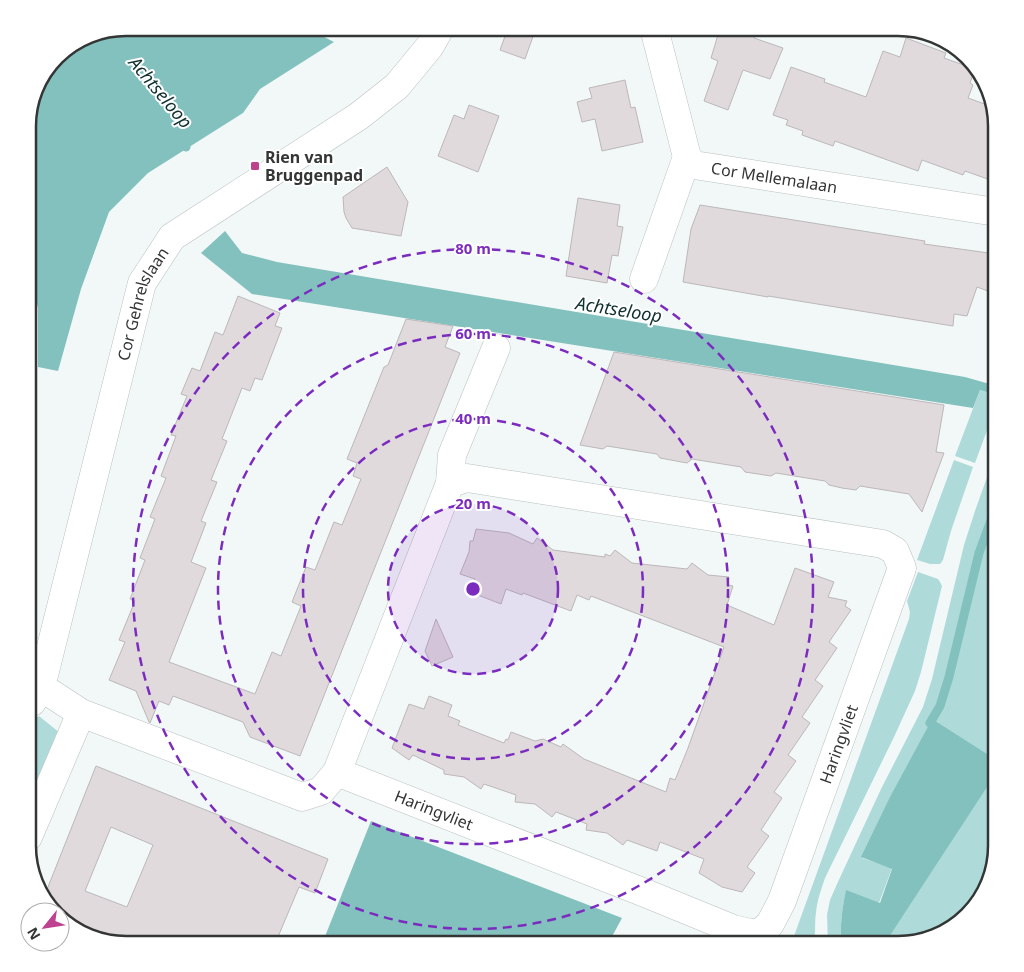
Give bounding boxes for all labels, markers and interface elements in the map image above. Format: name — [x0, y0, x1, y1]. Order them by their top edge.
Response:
water label: Achtseloop — [123, 50, 198, 133]
place label: Rien van Bruggenpad — [265, 146, 363, 186]
street label: Cor Mellemalaan — [710, 157, 839, 198]
marker: Rien van Bruggenpad — [249, 160, 261, 172]
text: 80 m — [455, 238, 491, 258]
street label: Cor Gehrelslaan — [112, 243, 173, 363]
water label: Achtseloop — [572, 290, 664, 328]
text: 60 m — [455, 323, 491, 343]
text: 40 m — [455, 408, 491, 428]
text: 20 m — [455, 493, 491, 513]
centre of rings — [464, 580, 482, 598]
street label: Haringvliet — [814, 701, 863, 787]
street label: Haringvliet — [391, 785, 476, 835]
north arrow — [20, 902, 70, 952]
text: N — [22, 924, 44, 943]

